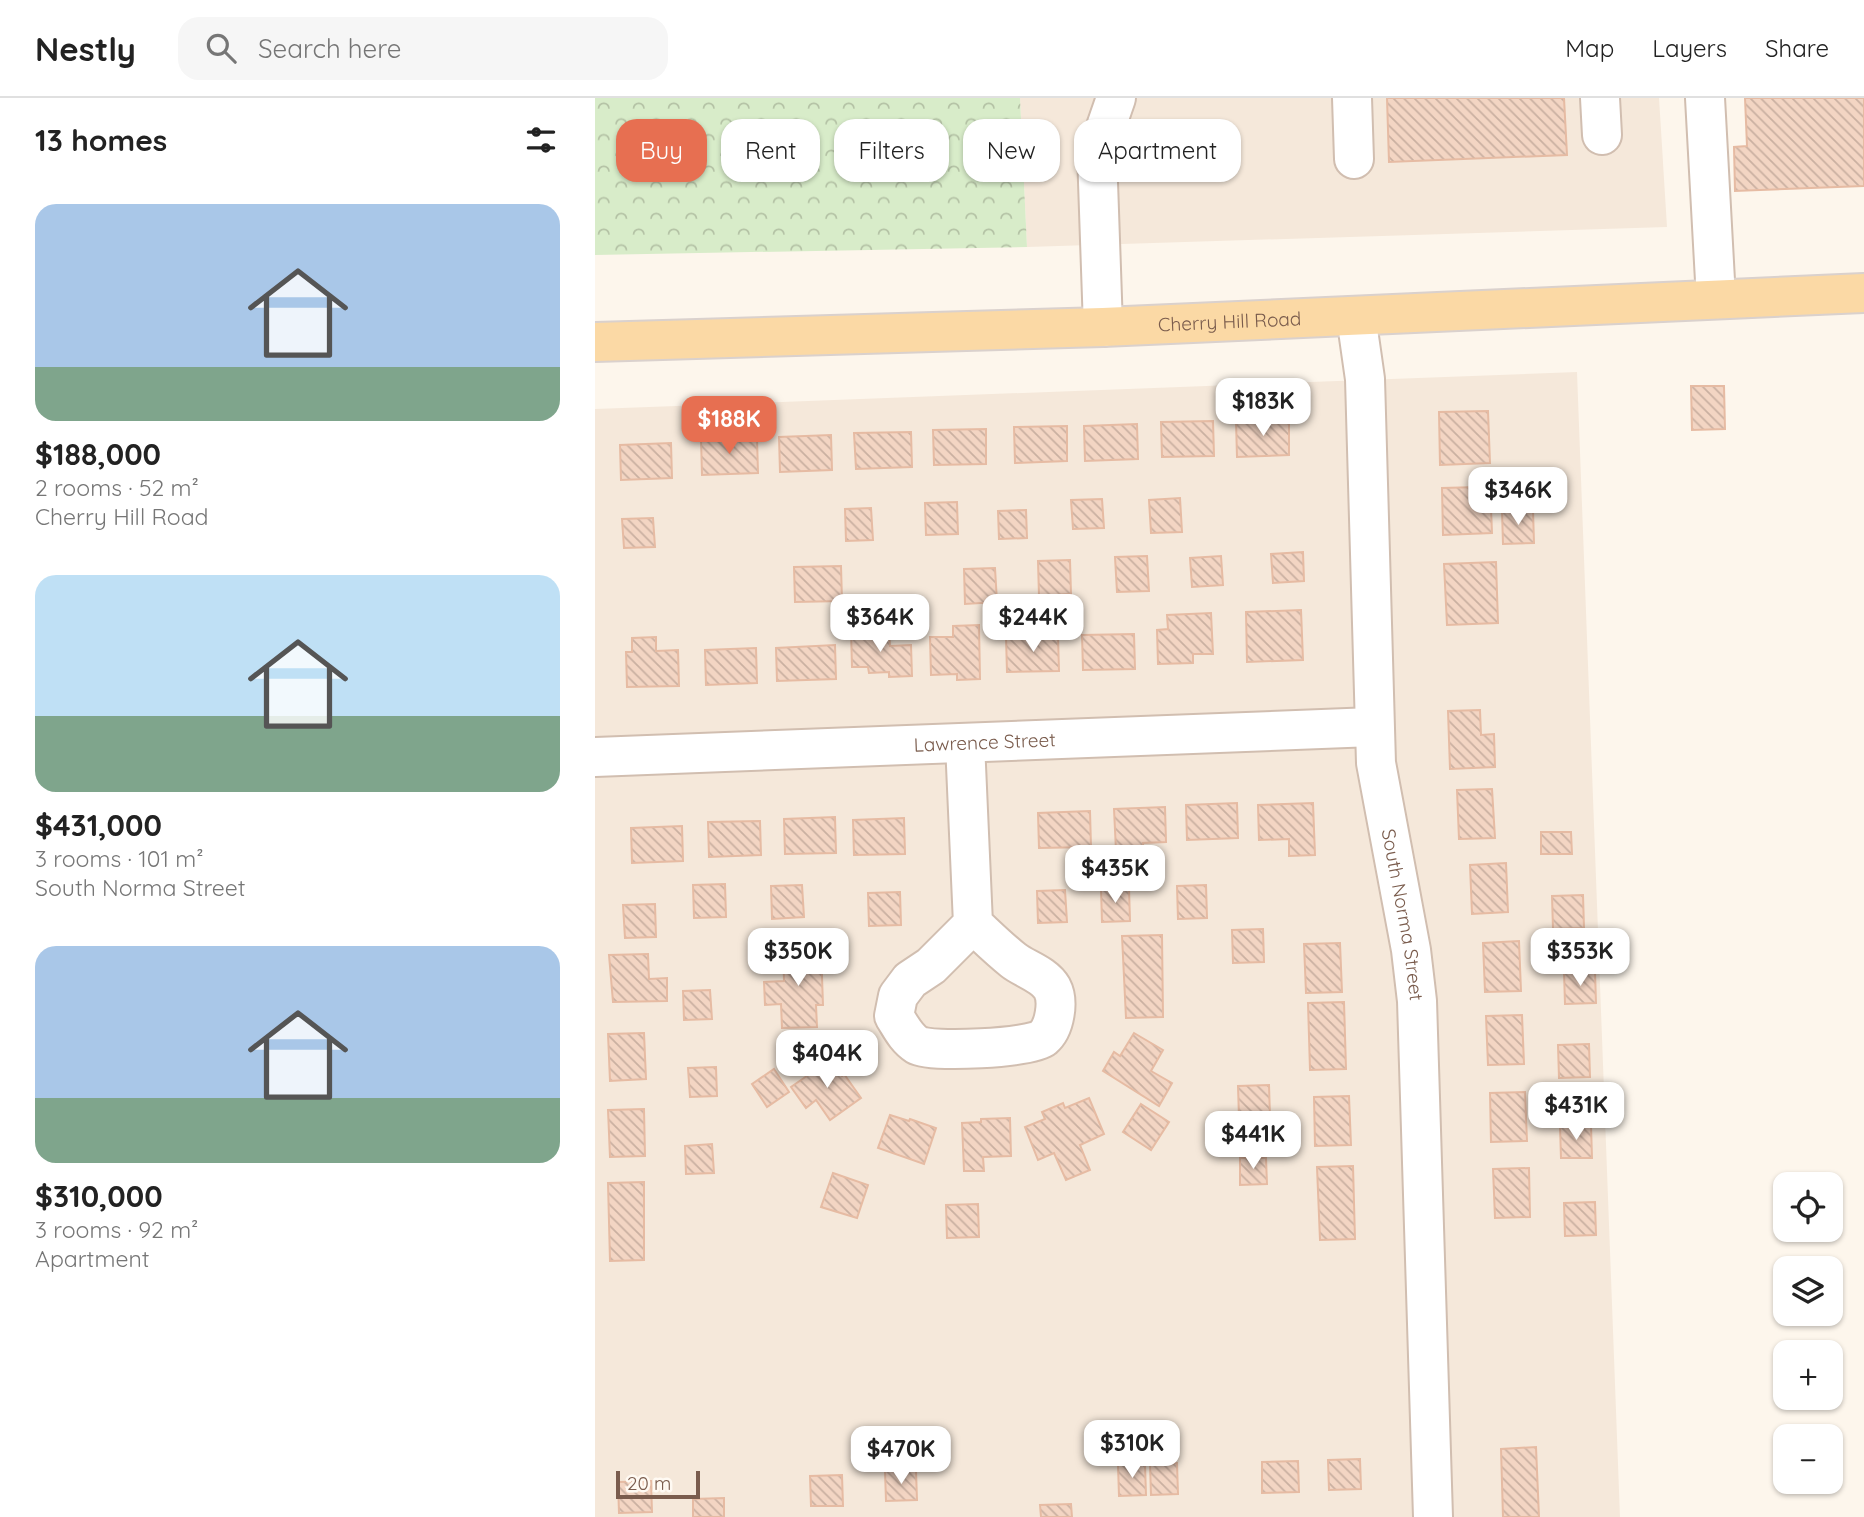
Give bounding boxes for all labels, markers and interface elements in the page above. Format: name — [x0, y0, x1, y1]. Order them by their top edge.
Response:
search box — [178, 17, 668, 80]
text: Nestly — [35, 28, 136, 69]
icon: search — [202, 29, 240, 67]
text: Search here — [258, 32, 401, 65]
text: Map — [1565, 33, 1614, 63]
text: Layers — [1652, 33, 1727, 63]
text: Share — [1765, 33, 1829, 63]
chip: Buy — [616, 119, 707, 182]
chip: Rent — [721, 119, 820, 182]
chip: Filters — [834, 119, 949, 182]
chip: New — [963, 119, 1060, 182]
chip: Apartment — [1074, 119, 1241, 182]
text: 13 homes — [35, 121, 167, 159]
icon: filters — [522, 121, 560, 159]
icon: home — [235, 250, 361, 376]
street label: Cherry Hill Road — [1157, 306, 1302, 337]
pin: $183K — [1214, 378, 1312, 438]
text: $183K — [1232, 386, 1294, 415]
pin: $188K — [680, 396, 778, 456]
text: $188K — [698, 404, 760, 433]
text: $188,000 — [35, 435, 161, 473]
pin: $346K — [1469, 468, 1567, 527]
text: 2 rooms · 52 m² — [35, 473, 199, 502]
text: $346K — [1484, 475, 1552, 504]
text: Cherry Hill Road — [35, 502, 209, 531]
pin: $364K — [831, 594, 929, 654]
pin: $244K — [984, 594, 1082, 654]
text: $364K — [846, 602, 914, 631]
text: $244K — [999, 602, 1067, 631]
icon: home — [235, 621, 361, 747]
street label: Lawrence Street — [913, 727, 1056, 757]
text: $431,000 — [35, 806, 162, 844]
street label: South Norma Street — [1377, 827, 1429, 1002]
text: 3 rooms · 101 m² — [35, 844, 204, 873]
pin: $435K — [1066, 846, 1164, 905]
text: $435K — [1081, 853, 1149, 882]
text: South Norma Street — [35, 873, 246, 902]
pin: $350K — [749, 928, 847, 988]
pin: $353K — [1531, 928, 1629, 988]
text: $350K — [764, 936, 832, 965]
text: $353K — [1547, 936, 1613, 965]
icon: home — [235, 992, 361, 1118]
pin: $404K — [778, 1030, 876, 1090]
text: $404K — [792, 1038, 862, 1067]
pin: $431K — [1527, 1082, 1625, 1142]
text: $431K — [1544, 1090, 1608, 1119]
pin: $441K — [1204, 1112, 1302, 1171]
text: $441K — [1221, 1119, 1285, 1148]
map controls — [1773, 1172, 1843, 1494]
button: locate — [1773, 1172, 1843, 1242]
text: $310,000 — [35, 1177, 163, 1215]
text: 3 rooms · 92 m² — [35, 1215, 198, 1244]
text: Apartment — [35, 1244, 149, 1273]
button: layers — [1773, 1256, 1843, 1326]
button: + — [1773, 1340, 1843, 1410]
pin: $310K — [1083, 1420, 1181, 1480]
button: − — [1773, 1424, 1843, 1494]
pin: $470K — [852, 1426, 950, 1486]
text: $310K — [1100, 1428, 1164, 1457]
text: $470K — [867, 1434, 935, 1463]
scale bar — [616, 1468, 700, 1500]
text: 20 m — [627, 1471, 671, 1495]

